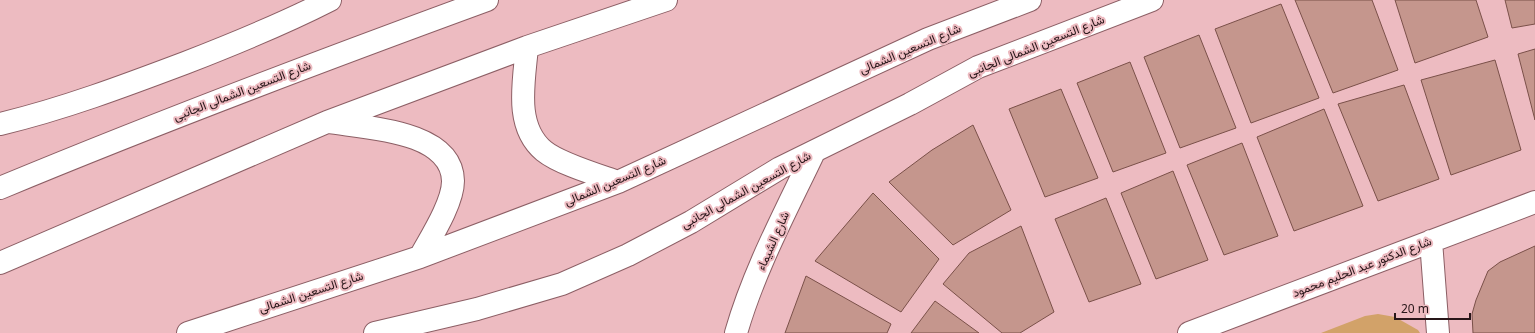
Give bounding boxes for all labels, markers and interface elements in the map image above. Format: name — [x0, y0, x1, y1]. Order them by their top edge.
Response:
street label: شارع التسعين الشمالى الجانبى — [965, 10, 1107, 82]
street label: شارع التسعين الشمالى — [856, 19, 964, 79]
street label: شارع التسعين الشمالى الجانبى — [171, 56, 313, 126]
street label: شارع التسعين الشمالى الجانبى — [678, 147, 814, 233]
street label: شارع التسعين الشمالى — [561, 151, 669, 211]
street label: شارع الشيماء — [752, 209, 794, 273]
street label: شارع الدكتور عبد الحليم محمود — [1290, 232, 1434, 302]
street label: شارع التسعين الشمالى — [256, 267, 366, 317]
scale bar — [1395, 295, 1470, 321]
text: 20 m — [1401, 300, 1429, 317]

